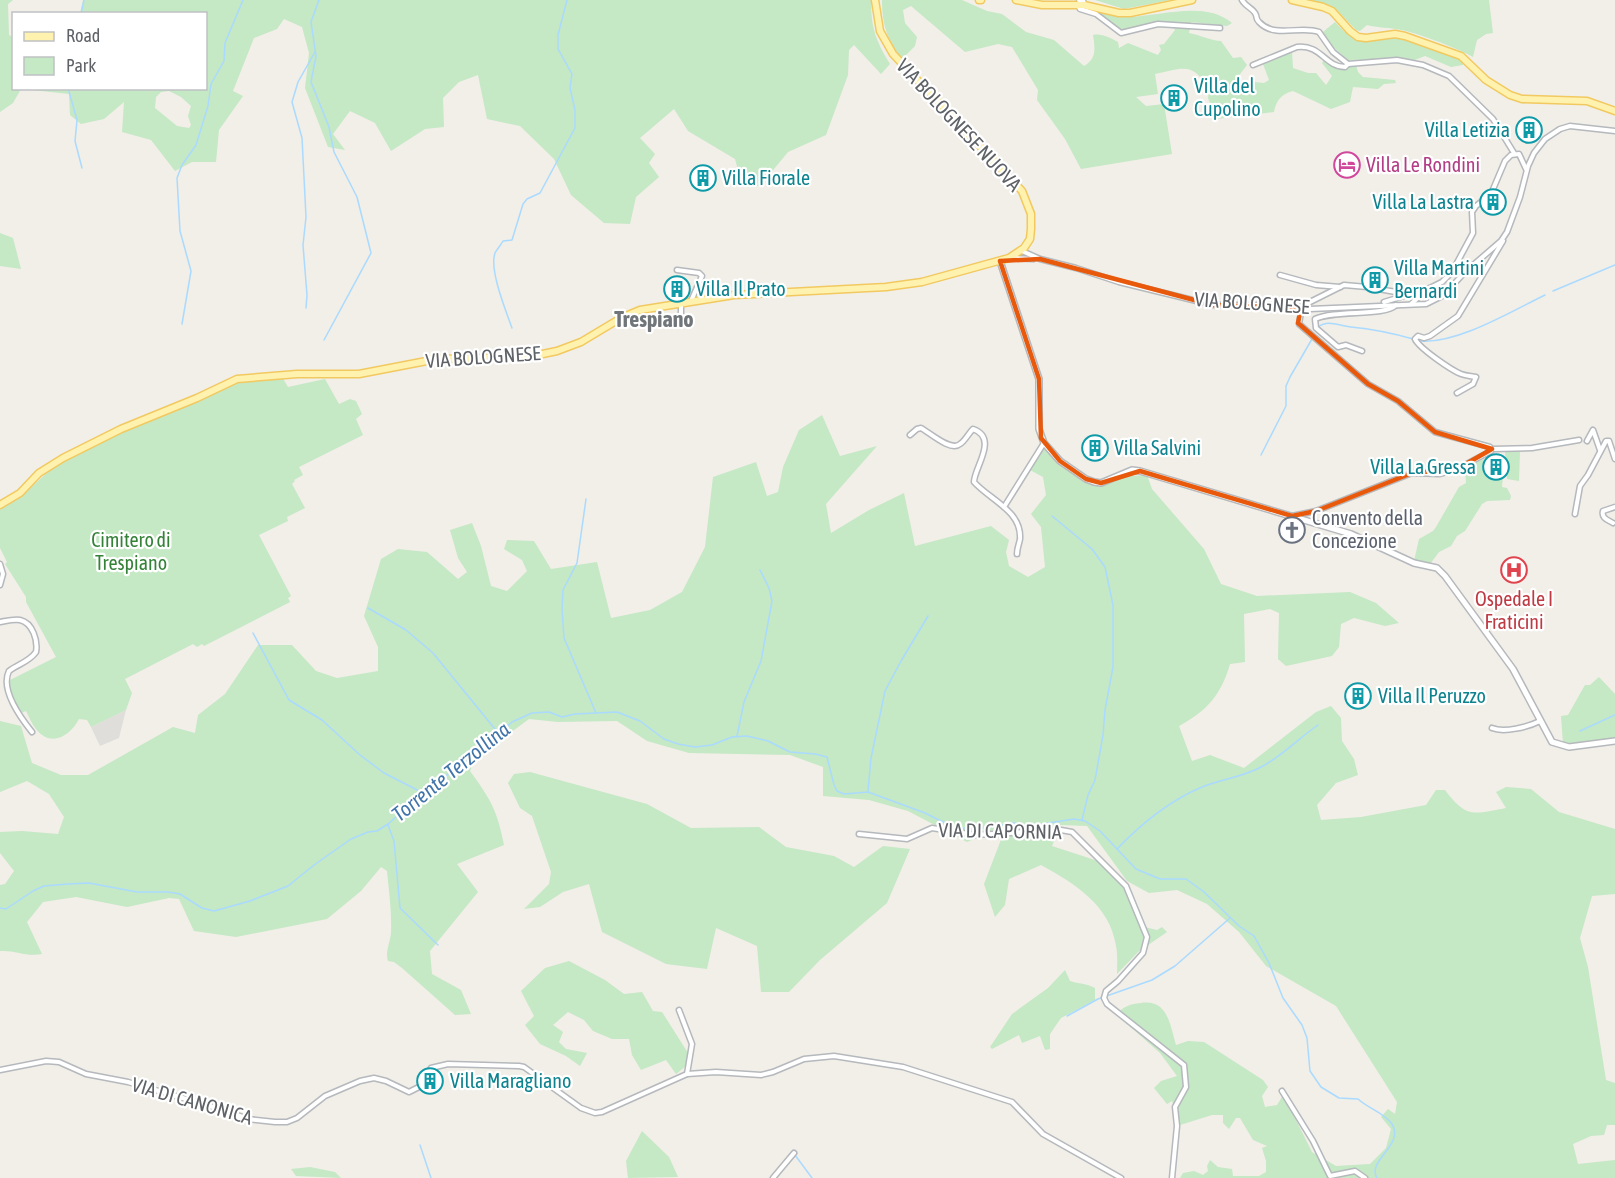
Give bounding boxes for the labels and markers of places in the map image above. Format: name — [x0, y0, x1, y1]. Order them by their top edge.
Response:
place label: Villa del Cupolino — [1194, 74, 1261, 120]
building icon: Villa del Cupolino — [1159, 83, 1189, 113]
building icon: Villa Letizia — [1514, 115, 1544, 145]
place label: Villa Letizia — [1425, 118, 1510, 141]
hotel icon: Villa Le Rondini — [1332, 150, 1362, 180]
place label: Villa Le Rondini — [1366, 153, 1480, 176]
building icon: Villa Fiorale — [688, 163, 718, 193]
place label: Villa Fiorale — [722, 166, 810, 189]
building icon: Villa La Lastra — [1478, 187, 1508, 217]
place label: Villa La Lastra — [1373, 190, 1474, 213]
place label: Villa Martini Bernardi — [1394, 256, 1484, 302]
building icon: Villa Martini Bernardi — [1360, 265, 1390, 295]
building icon: Villa Il Prato — [662, 274, 692, 304]
place label: Villa Il Prato — [696, 277, 786, 300]
building icon: Villa Salvini — [1080, 433, 1110, 463]
place label: Villa Salvini — [1114, 436, 1201, 459]
building icon: Villa La Gressa — [1481, 452, 1511, 482]
place label: Villa La Gressa — [1370, 455, 1476, 478]
place label: Convento della Concezione — [1312, 506, 1423, 552]
church icon: Convento della Concezione — [1277, 515, 1307, 545]
hospital icon: Ospedale I Fraticini — [1499, 555, 1529, 585]
place label: Ospedale I Fraticini — [1475, 587, 1553, 633]
building icon: Villa Il Peruzzo — [1343, 681, 1373, 711]
place label: Villa Il Peruzzo — [1378, 684, 1486, 707]
building icon: Villa Maragliano — [415, 1066, 445, 1096]
place label: Villa Maragliano — [450, 1069, 571, 1092]

